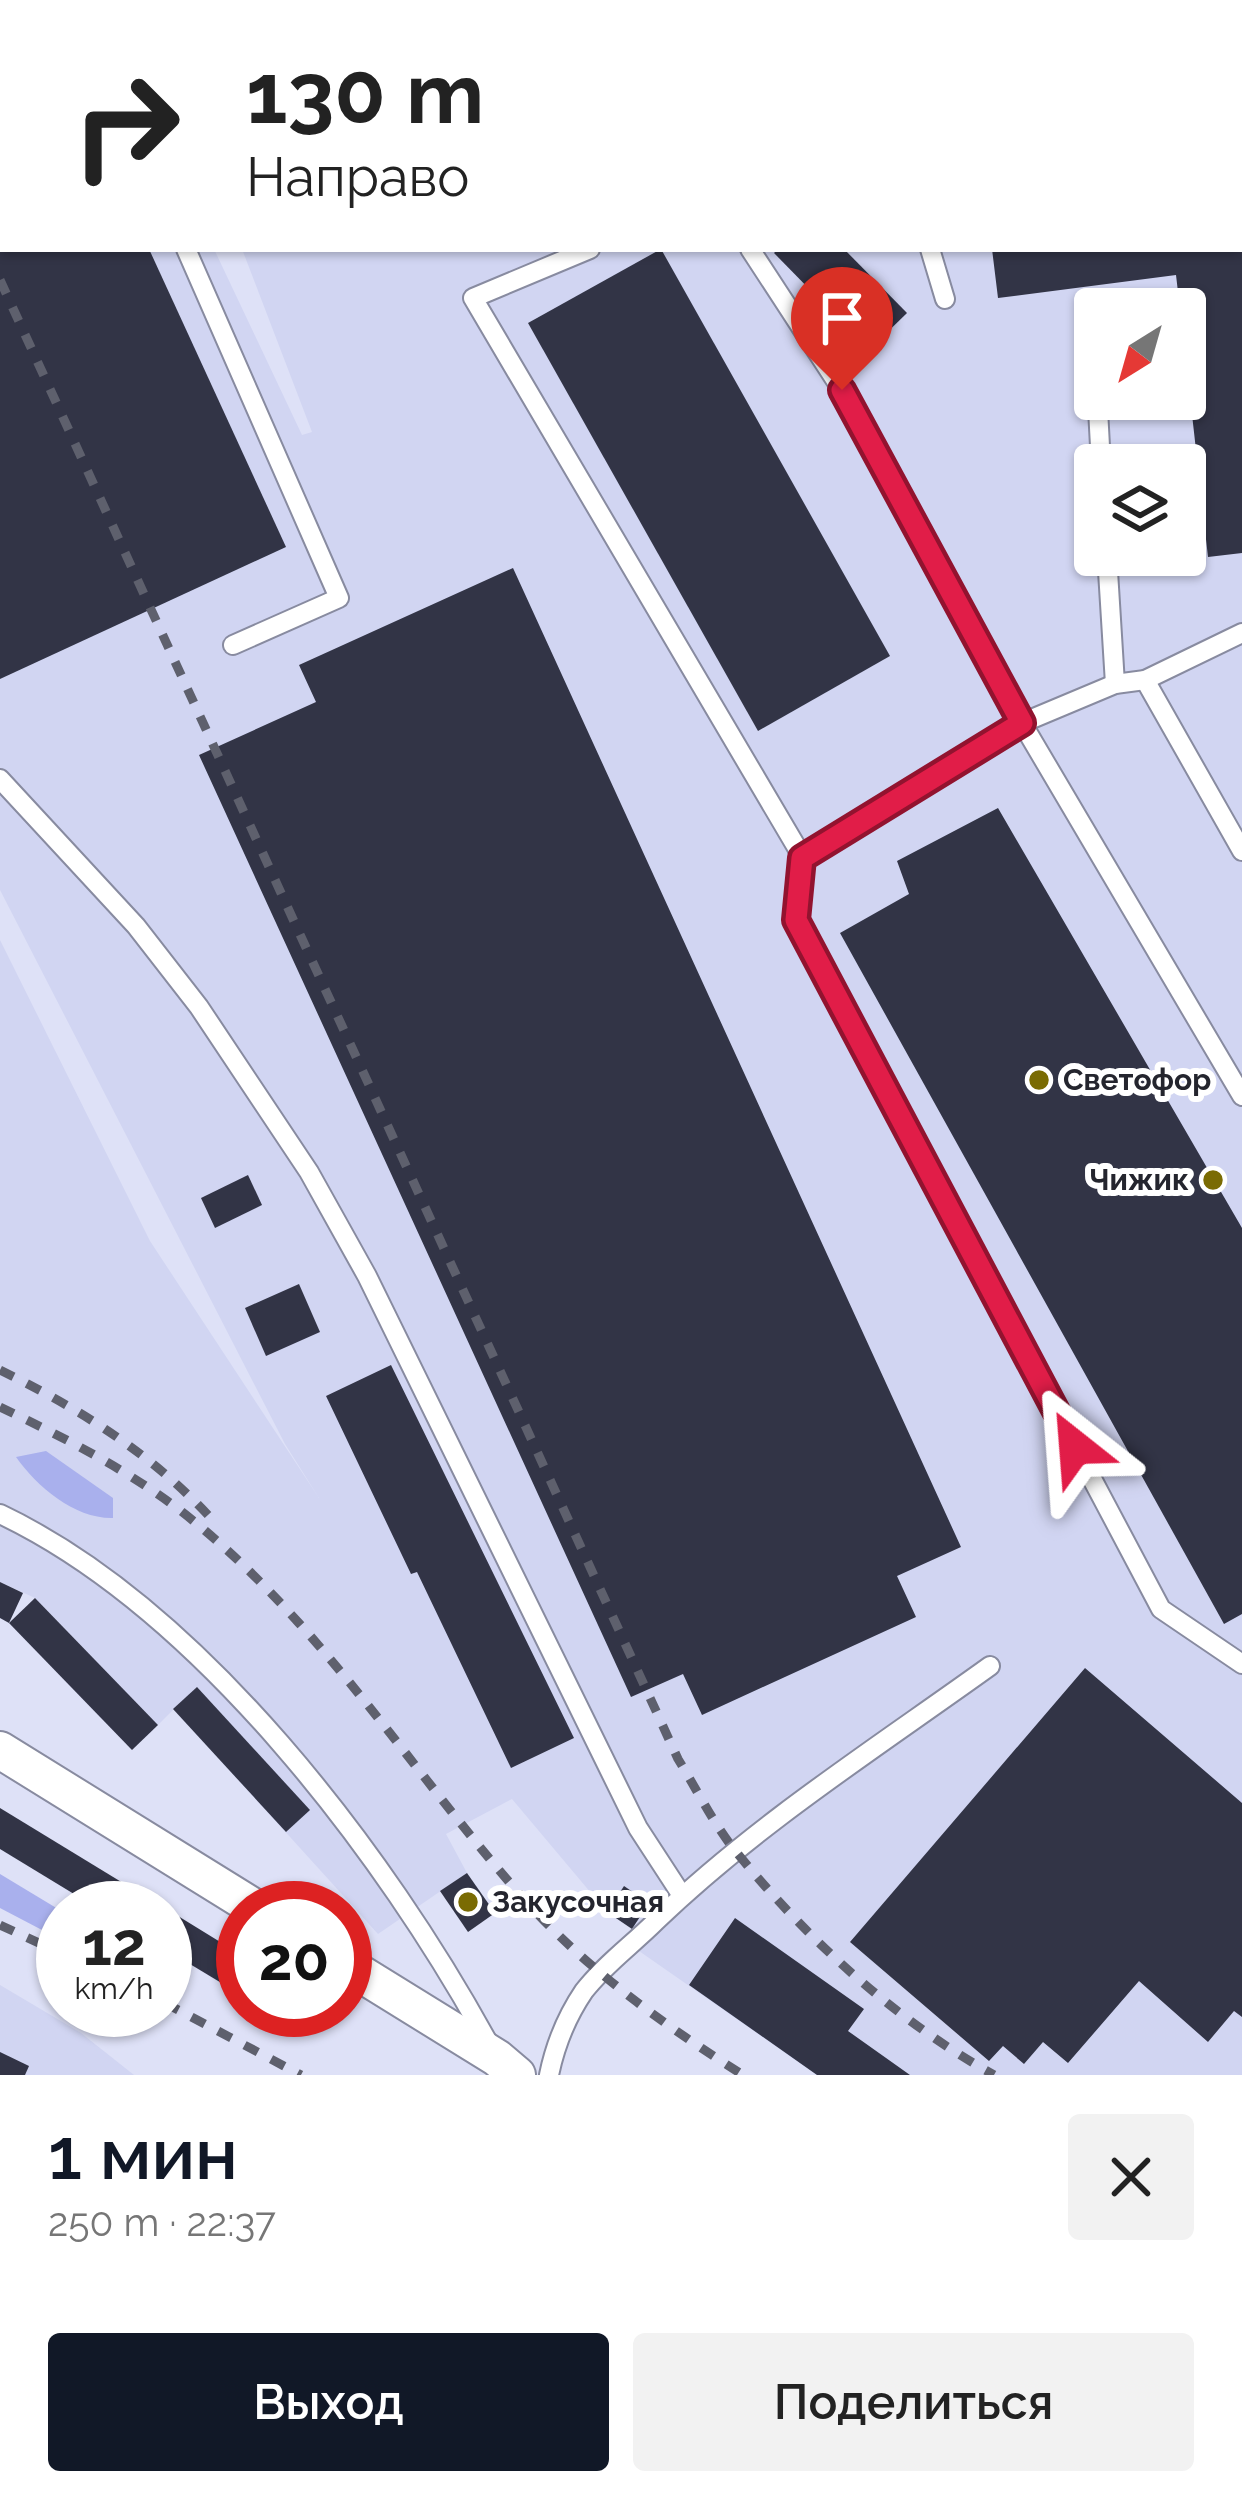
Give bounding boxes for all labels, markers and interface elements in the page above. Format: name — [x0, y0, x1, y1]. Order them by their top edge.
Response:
text: 130 m — [246, 44, 484, 143]
icon: right — [48, 48, 204, 204]
text: Направо — [246, 145, 469, 209]
pin — [791, 267, 893, 390]
icon: arrive — [809, 285, 875, 351]
north arrow — [1074, 288, 1206, 420]
map controls — [1074, 288, 1206, 576]
button: layers — [1074, 444, 1206, 576]
place label: Светофор — [1063, 1062, 1211, 1097]
marker: Светофор — [1026, 1067, 1052, 1093]
place label: Чижик — [1089, 1162, 1189, 1197]
marker: Чижик — [1200, 1167, 1226, 1193]
position arrow — [1012, 1384, 1138, 1510]
speed limit sign: 20 — [216, 1881, 372, 2037]
place label: Закусочная — [492, 1884, 664, 1919]
marker: Закусочная — [455, 1889, 481, 1915]
text: 12 — [82, 1909, 146, 1979]
text: km/h — [74, 1971, 154, 2006]
text: 1 мин — [48, 2111, 238, 2196]
button: close — [1068, 2114, 1194, 2240]
text: 250 m · 22:37 — [48, 2199, 276, 2245]
button: Выход — [48, 2333, 609, 2471]
button: Поделиться — [633, 2333, 1194, 2471]

